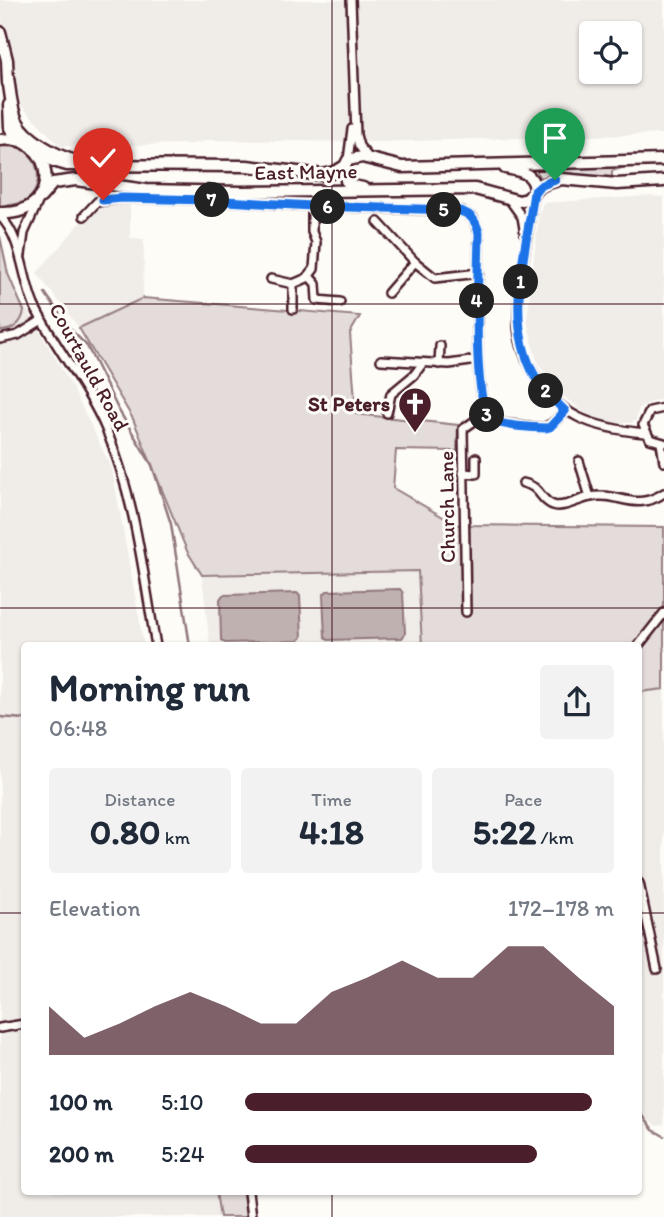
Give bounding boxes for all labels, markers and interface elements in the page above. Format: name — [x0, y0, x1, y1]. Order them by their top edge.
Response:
map controls — [579, 21, 642, 84]
button: locate — [579, 21, 642, 84]
pin — [525, 108, 585, 180]
icon: arrive — [536, 119, 574, 157]
pin — [73, 128, 133, 200]
icon: check — [84, 139, 122, 177]
street label: East Mayne — [254, 158, 358, 185]
pin: 7 — [194, 182, 230, 218]
text: 7 — [207, 188, 216, 211]
pin: 6 — [310, 190, 346, 224]
pin: 5 — [426, 192, 462, 228]
text: 6 — [322, 195, 333, 218]
text: 5 — [439, 198, 448, 221]
pin: 1 — [504, 264, 538, 300]
text: 1 — [516, 270, 525, 293]
pin: 4 — [460, 284, 494, 318]
text: 4 — [471, 289, 482, 312]
street label: Courtauld Road — [44, 299, 135, 435]
pin: 2 — [528, 374, 564, 408]
text: 2 — [541, 379, 551, 402]
church icon: St Peters — [396, 385, 434, 434]
place label: St Peters — [308, 391, 390, 416]
pin: 3 — [470, 398, 504, 432]
text: 3 — [481, 403, 492, 426]
street label: Church Lane — [433, 451, 460, 563]
text: Morning run — [49, 665, 250, 711]
button: share — [540, 665, 614, 739]
text: 06:48 — [49, 714, 107, 742]
text: Distance — [104, 788, 175, 811]
text: Time — [311, 788, 352, 811]
text: Pace — [504, 788, 542, 811]
text: 0.80 — [90, 811, 161, 853]
text: 4:18 — [299, 811, 364, 853]
text: 5:22 — [473, 811, 536, 853]
text: km — [161, 826, 190, 849]
text: /km — [536, 826, 574, 849]
text: Elevation — [49, 894, 140, 922]
text: 172–178 m — [508, 894, 614, 922]
text: 100 m — [49, 1088, 113, 1116]
text: 5:10 — [161, 1088, 204, 1116]
text: 200 m — [49, 1140, 114, 1168]
text: 5:24 — [161, 1140, 205, 1168]

